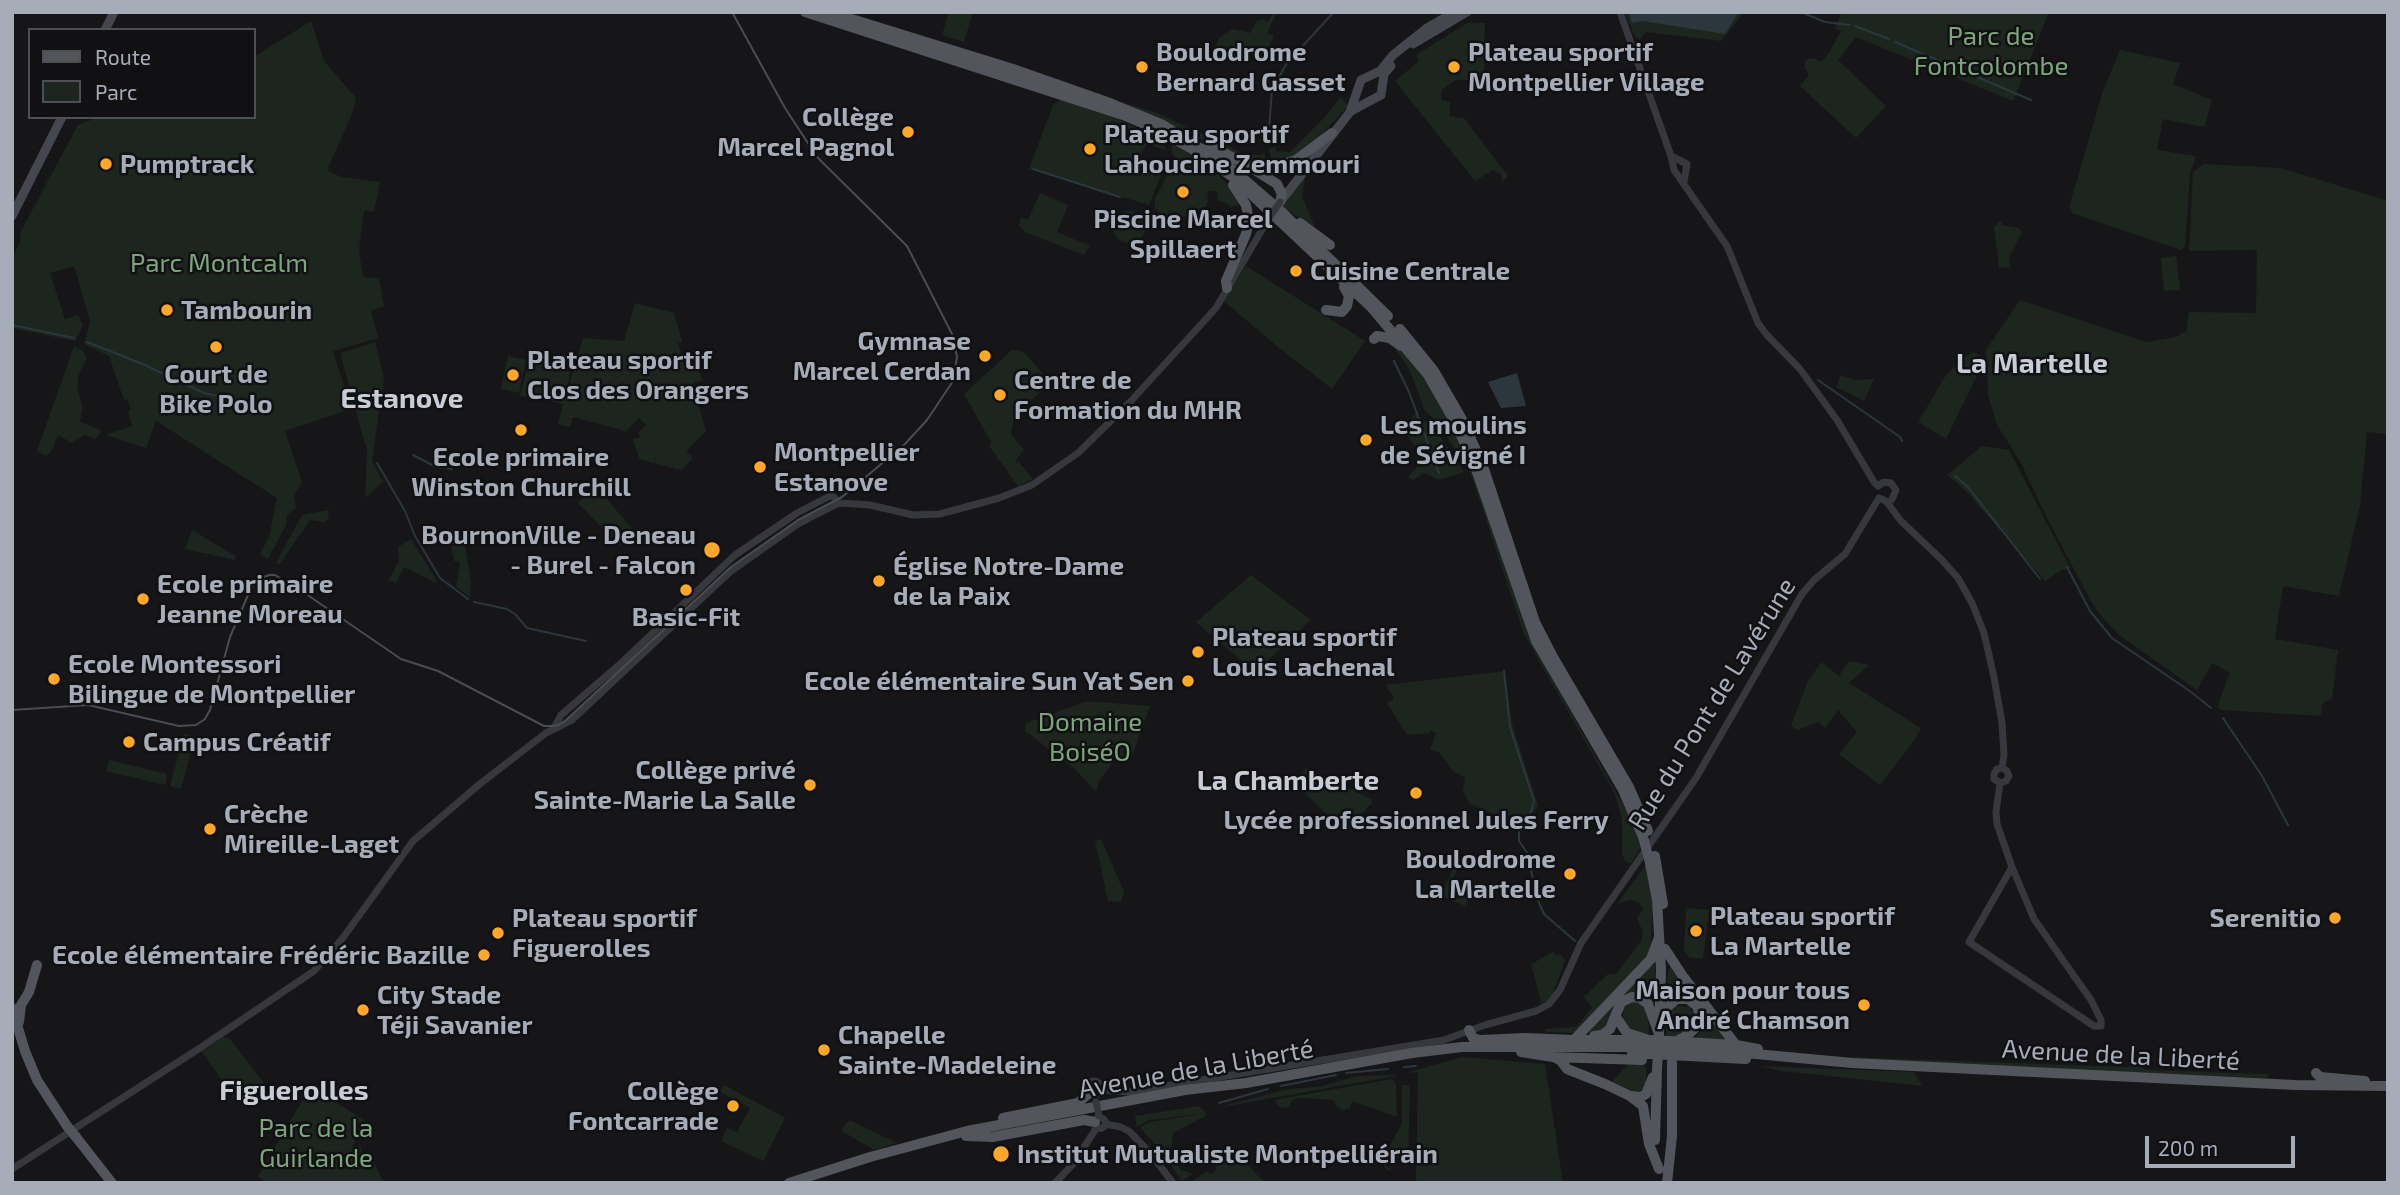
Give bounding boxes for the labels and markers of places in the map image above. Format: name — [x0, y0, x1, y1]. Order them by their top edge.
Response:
place label: Boulodrome Bernard Gasset — [1156, 36, 1346, 98]
place label: Plateau sportif Montpellier Village — [1468, 36, 1705, 98]
marker: Boulodrome Bernard Gasset — [1134, 59, 1150, 75]
marker: Plateau sportif Montpellier Village — [1446, 59, 1462, 75]
place label: Collège Marcel Pagnol — [717, 101, 894, 162]
place label: Plateau sportif Lahoucine Zemmouri — [1104, 118, 1360, 180]
marker: Collège Marcel Pagnol — [900, 124, 916, 140]
marker: Plateau sportif Lahoucine Zemmouri — [1082, 141, 1098, 157]
place label: Pumptrack — [120, 148, 254, 180]
marker: Pumptrack — [98, 156, 114, 172]
marker: Piscine Marcel Spillaert — [1175, 184, 1191, 200]
place label: Piscine Marcel Spillaert — [1093, 203, 1273, 264]
place label: Cuisine Centrale — [1310, 255, 1510, 287]
marker: Cuisine Centrale — [1288, 263, 1304, 279]
place label: Tambourin — [181, 294, 312, 326]
marker: Tambourin — [159, 302, 175, 318]
place label: Gymnase Marcel Cerdan — [793, 325, 971, 386]
marker: Court de Bike Polo — [208, 339, 224, 355]
place label: Plateau sportif Clos des Orangers — [527, 344, 749, 406]
marker: Gymnase Marcel Cerdan — [977, 348, 993, 364]
place label: Court de Bike Polo — [159, 358, 273, 420]
place label: Centre de Formation du MHR — [1014, 364, 1242, 426]
marker: Plateau sportif Clos des Orangers — [505, 367, 521, 383]
marker: Centre de Formation du MHR — [992, 387, 1008, 403]
place label: Les moulins de Sévigné I — [1380, 409, 1527, 471]
marker: Ecole primaire Winston Churchill — [513, 422, 529, 438]
marker: Les moulins de Sévigné I — [1358, 432, 1374, 448]
place label: Montpellier Estanove — [774, 436, 920, 498]
place label: Ecole primaire Winston Churchill — [411, 441, 631, 503]
marker: Montpellier Estanove — [752, 459, 768, 475]
place label: BournonVille - Deneau - Burel - Falcon — [421, 519, 696, 580]
marker: BournonVille - Deneau - Burel - Falcon — [702, 540, 722, 560]
place label: Église Notre-Dame de la Paix — [893, 550, 1124, 612]
place label: Ecole primaire Jeanne Moreau — [157, 568, 343, 630]
marker: Église Notre-Dame de la Paix — [871, 573, 887, 589]
marker: Basic-Fit — [678, 582, 694, 598]
marker: Ecole primaire Jeanne Moreau — [135, 591, 151, 607]
place label: Basic-Fit — [632, 601, 740, 633]
place label: Plateau sportif Louis Lachenal — [1212, 621, 1397, 682]
marker: Plateau sportif Louis Lachenal — [1190, 644, 1206, 660]
place label: Ecole Montessori Bilingue de Montpellier — [68, 648, 355, 710]
place label: Ecole élémentaire Sun Yat Sen — [804, 665, 1174, 697]
marker: Ecole Montessori Bilingue de Montpellier — [46, 671, 62, 687]
marker: Ecole élémentaire Sun Yat Sen — [1180, 673, 1196, 689]
place label: Campus Créatif — [143, 726, 330, 758]
marker: Campus Créatif — [121, 734, 137, 750]
place label: Collège privé Sainte-Marie La Salle — [534, 754, 796, 816]
marker: Collège privé Sainte-Marie La Salle — [802, 777, 818, 793]
marker: Lycée professionnel Jules Ferry — [1408, 785, 1424, 801]
place label: Crèche Mireille-Laget — [224, 798, 399, 860]
place label: Lycée professionnel Jules Ferry — [1223, 804, 1609, 836]
marker: Crèche Mireille-Laget — [202, 821, 218, 837]
place label: Boulodrome La Martelle — [1405, 843, 1556, 904]
marker: Boulodrome La Martelle — [1562, 866, 1578, 882]
place label: Plateau sportif La Martelle — [1710, 900, 1895, 962]
place label: Plateau sportif Figuerolles — [512, 902, 697, 964]
place label: Serenitio — [2210, 902, 2321, 934]
marker: Serenitio — [2327, 910, 2343, 926]
marker: Plateau sportif La Martelle — [1688, 923, 1704, 939]
marker: Plateau sportif Figuerolles — [490, 925, 506, 941]
place label: Ecole élémentaire Frédéric Bazille — [52, 939, 470, 971]
marker: Ecole élémentaire Frédéric Bazille — [476, 947, 492, 963]
place label: Maison pour tous André Chamson — [1636, 974, 1850, 1036]
place label: City Stade Téji Savanier — [377, 979, 533, 1040]
marker: Maison pour tous André Chamson — [1856, 997, 1872, 1013]
marker: City Stade Téji Savanier — [355, 1002, 371, 1018]
place label: Chapelle Sainte-Madeleine — [838, 1019, 1056, 1080]
marker: Chapelle Sainte-Madeleine — [816, 1042, 832, 1058]
place label: Collège Fontcarrade — [568, 1075, 719, 1136]
marker: Collège Fontcarrade — [725, 1098, 741, 1114]
place label: Institut Mutualiste Montpelliérain — [1017, 1138, 1438, 1170]
marker: Institut Mutualiste Montpelliérain — [991, 1144, 1011, 1164]

